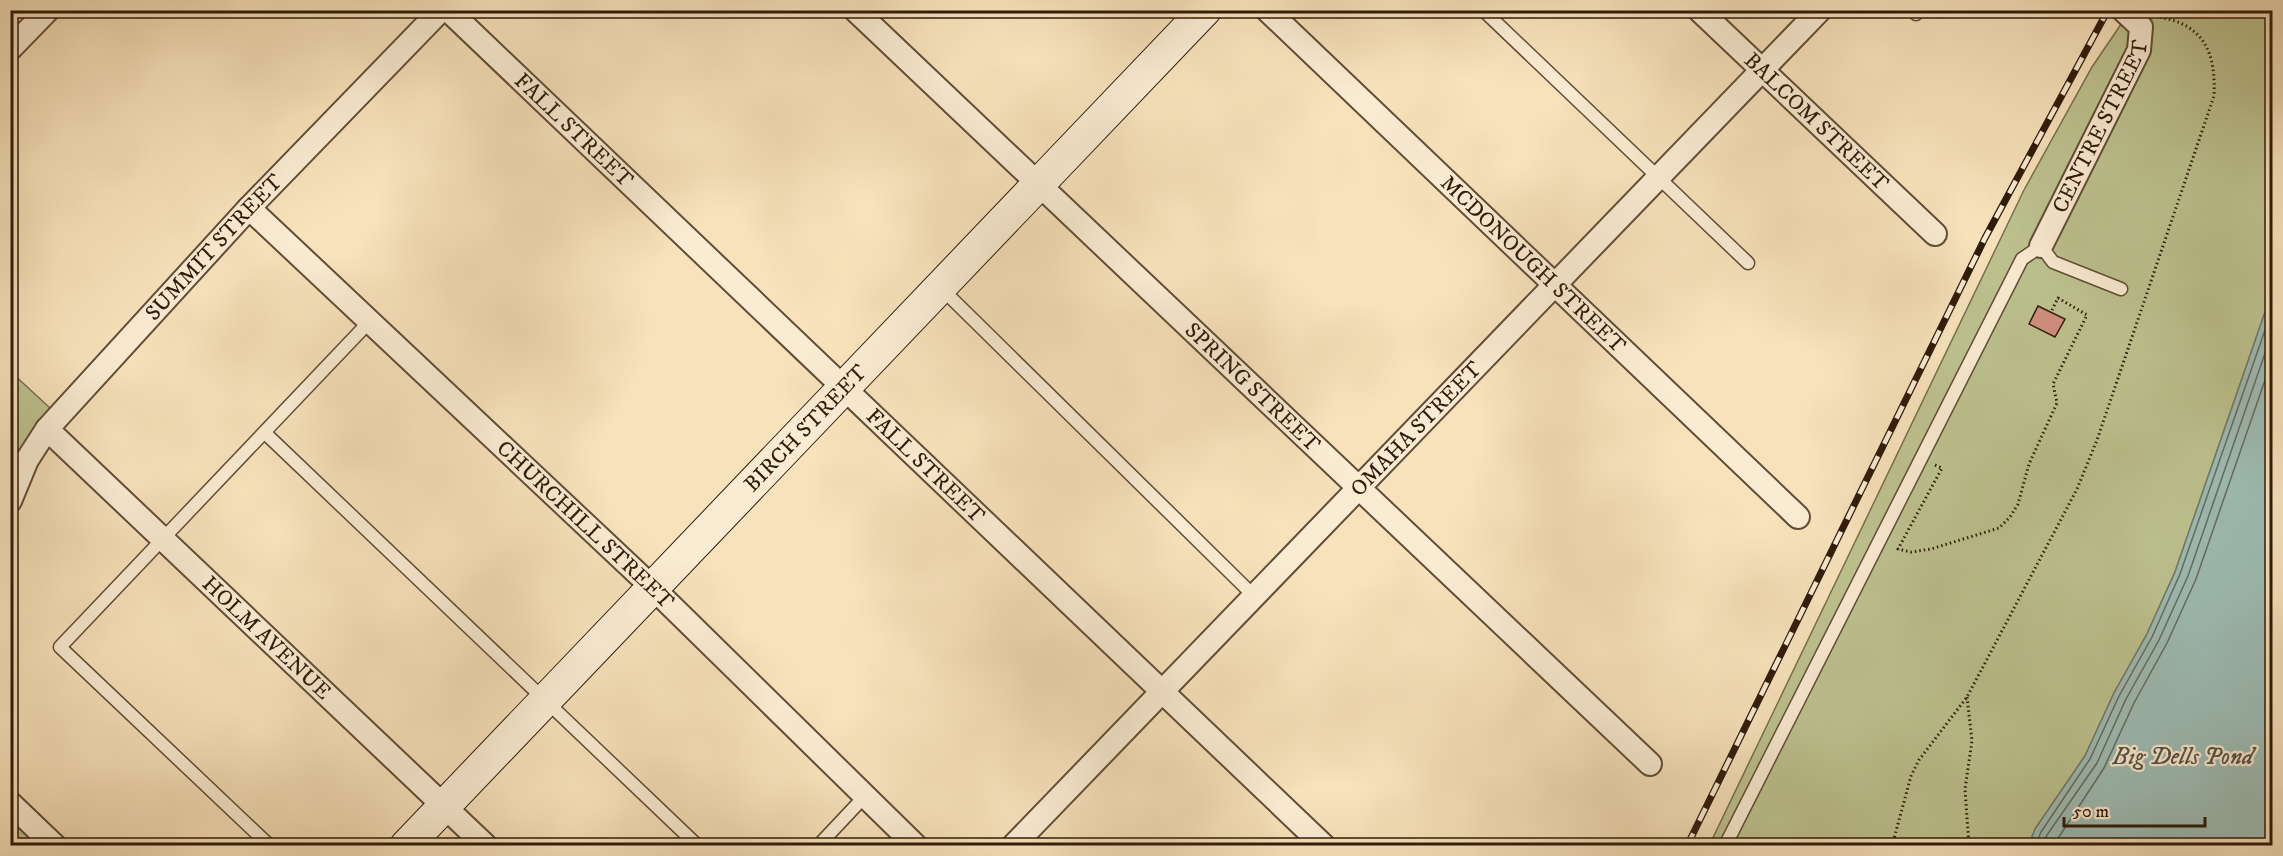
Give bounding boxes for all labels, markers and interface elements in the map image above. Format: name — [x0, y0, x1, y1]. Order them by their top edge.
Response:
street label: CENTRE STREET — [2046, 38, 2153, 217]
street label: BALCOM STREET — [1739, 47, 1895, 197]
street label: FALL STREET — [509, 67, 639, 193]
street label: SUMMIT STREET — [139, 168, 288, 326]
street label: MCDONOUGH STREET — [1435, 170, 1632, 359]
street label: SPRING STREET — [1179, 317, 1326, 458]
street label: OMAHA STREET — [1344, 355, 1487, 502]
street label: BIRCH STREET — [738, 359, 873, 497]
street label: FALL STREET — [860, 403, 991, 529]
street label: CHURCHILL STREET — [491, 435, 680, 615]
street label: HOLM AVENUE — [197, 570, 337, 705]
water label: Big Dells Pond — [2112, 742, 2257, 772]
scale bar — [2064, 790, 2205, 828]
text: 50 m — [2073, 801, 2109, 823]

